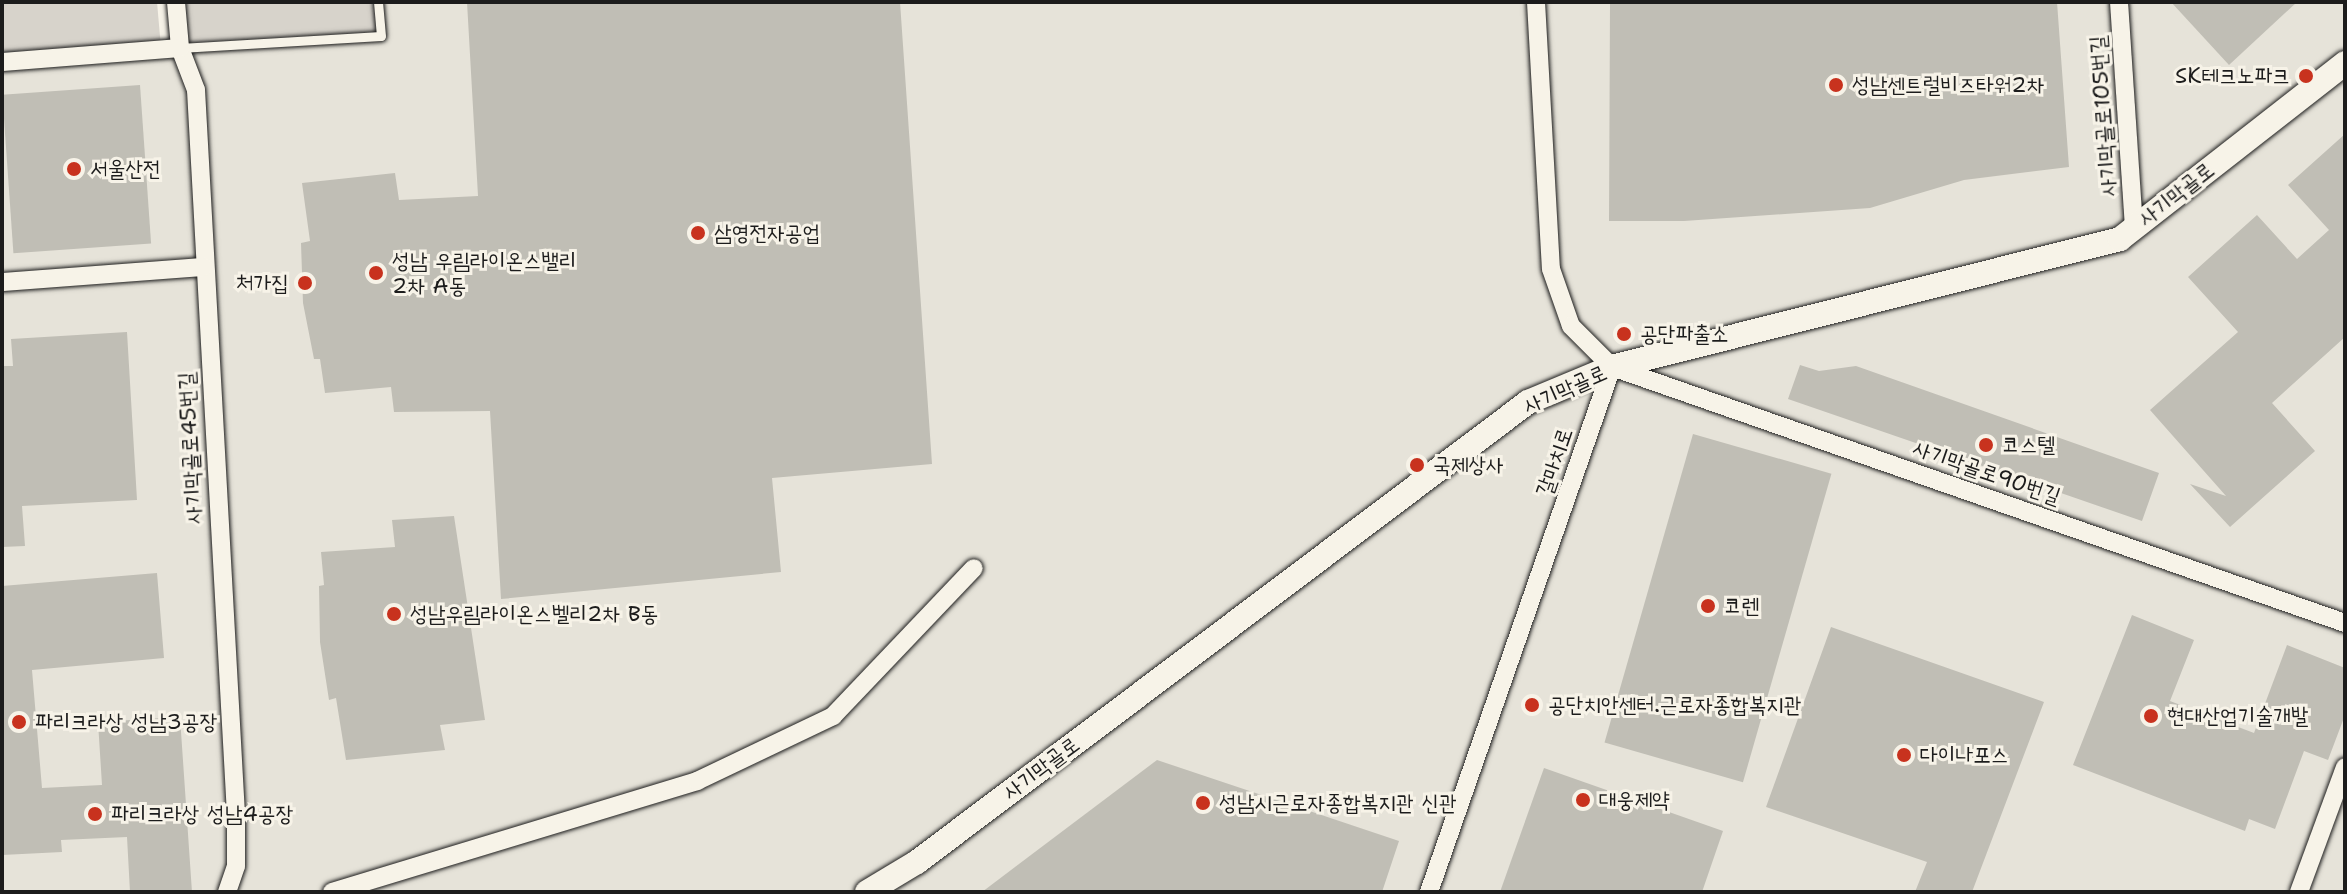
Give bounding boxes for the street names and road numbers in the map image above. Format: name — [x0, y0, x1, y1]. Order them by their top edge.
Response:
street label: 사기막골로105번길 — [2084, 35, 2122, 197]
street label: 사기막골로 — [2133, 156, 2219, 232]
street label: 사기막골로 — [1519, 359, 1611, 419]
street label: 사기막골로45번길 — [173, 371, 207, 525]
street label: 갈마치로 — [1530, 424, 1578, 500]
street label: 사기막골로90번길 — [1910, 434, 2064, 510]
street label: 사기막골로 — [998, 731, 1084, 805]

